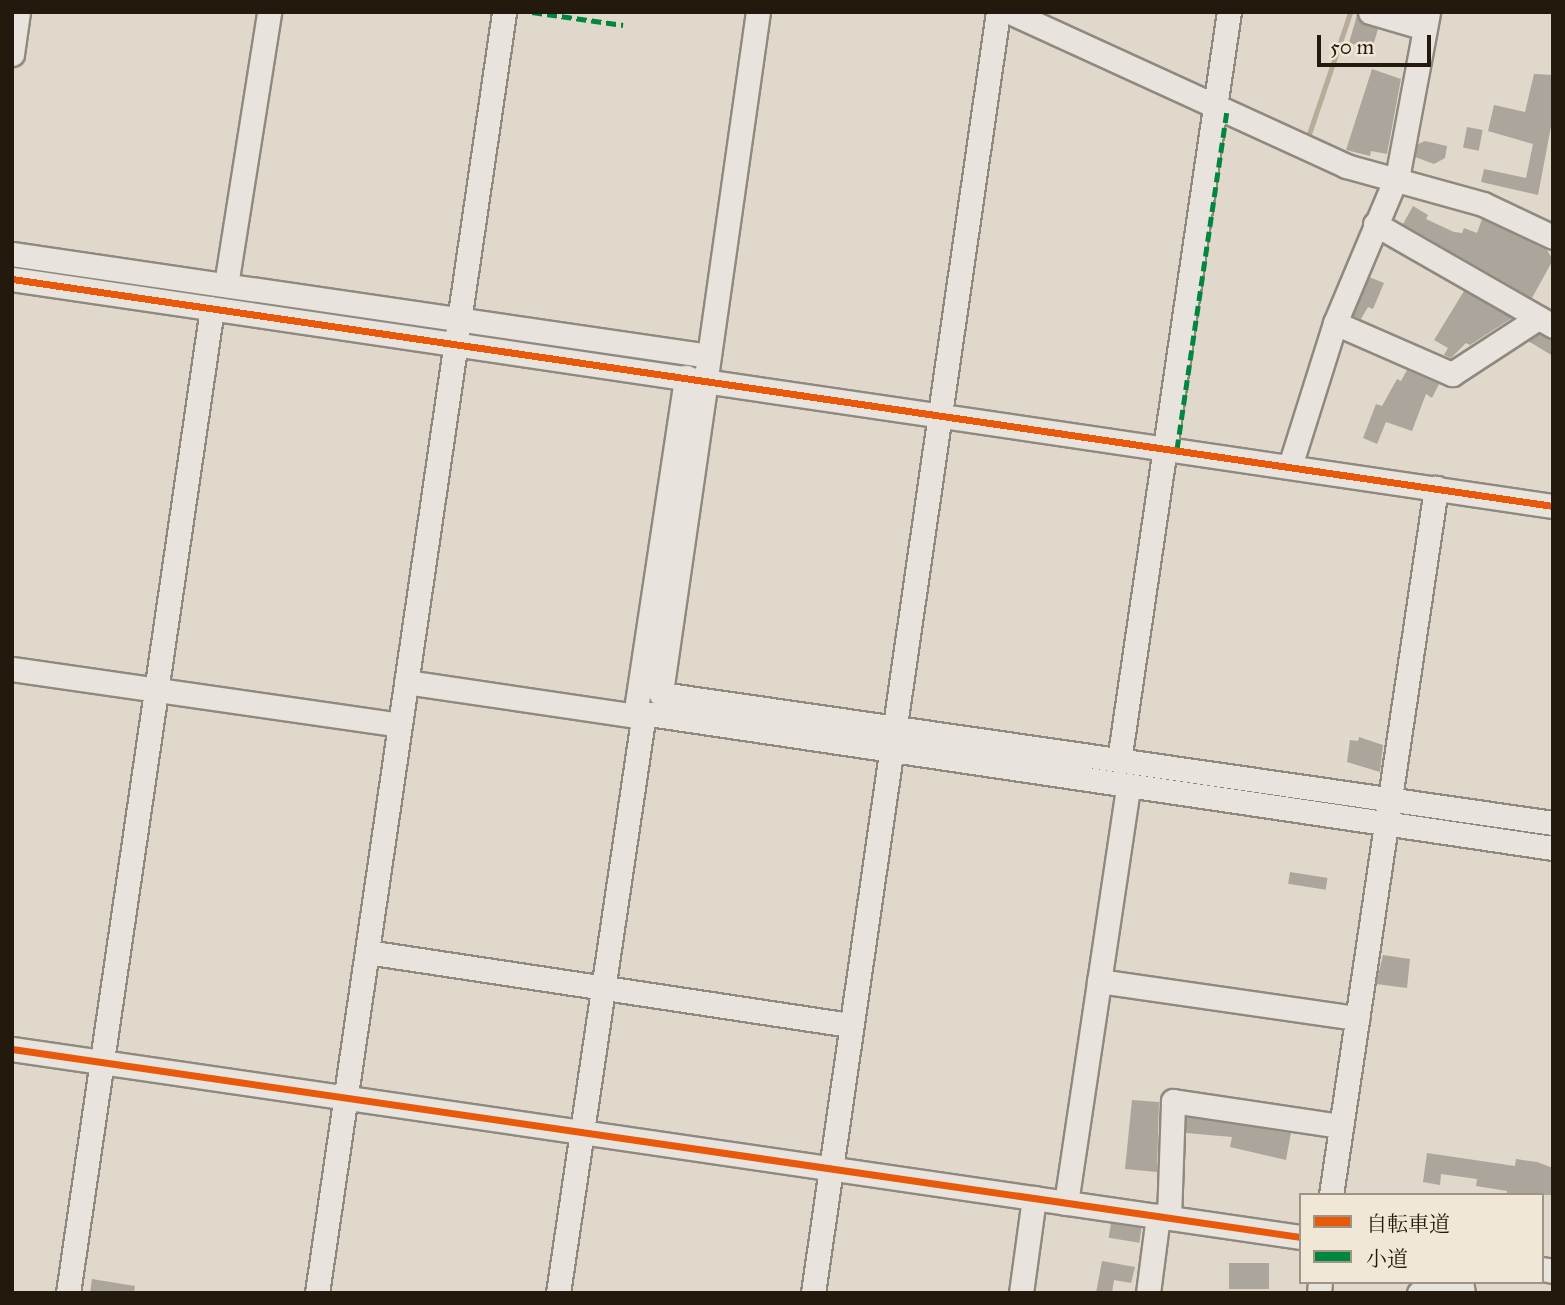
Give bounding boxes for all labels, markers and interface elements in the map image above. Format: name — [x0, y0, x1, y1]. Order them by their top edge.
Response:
scale bar — [1320, 21, 1434, 65]
text: 50 m — [1330, 34, 1374, 60]
legend — [1299, 1193, 1544, 1284]
text: 自転車道 — [1366, 1211, 1450, 1237]
text: 小道 — [1366, 1246, 1408, 1272]

